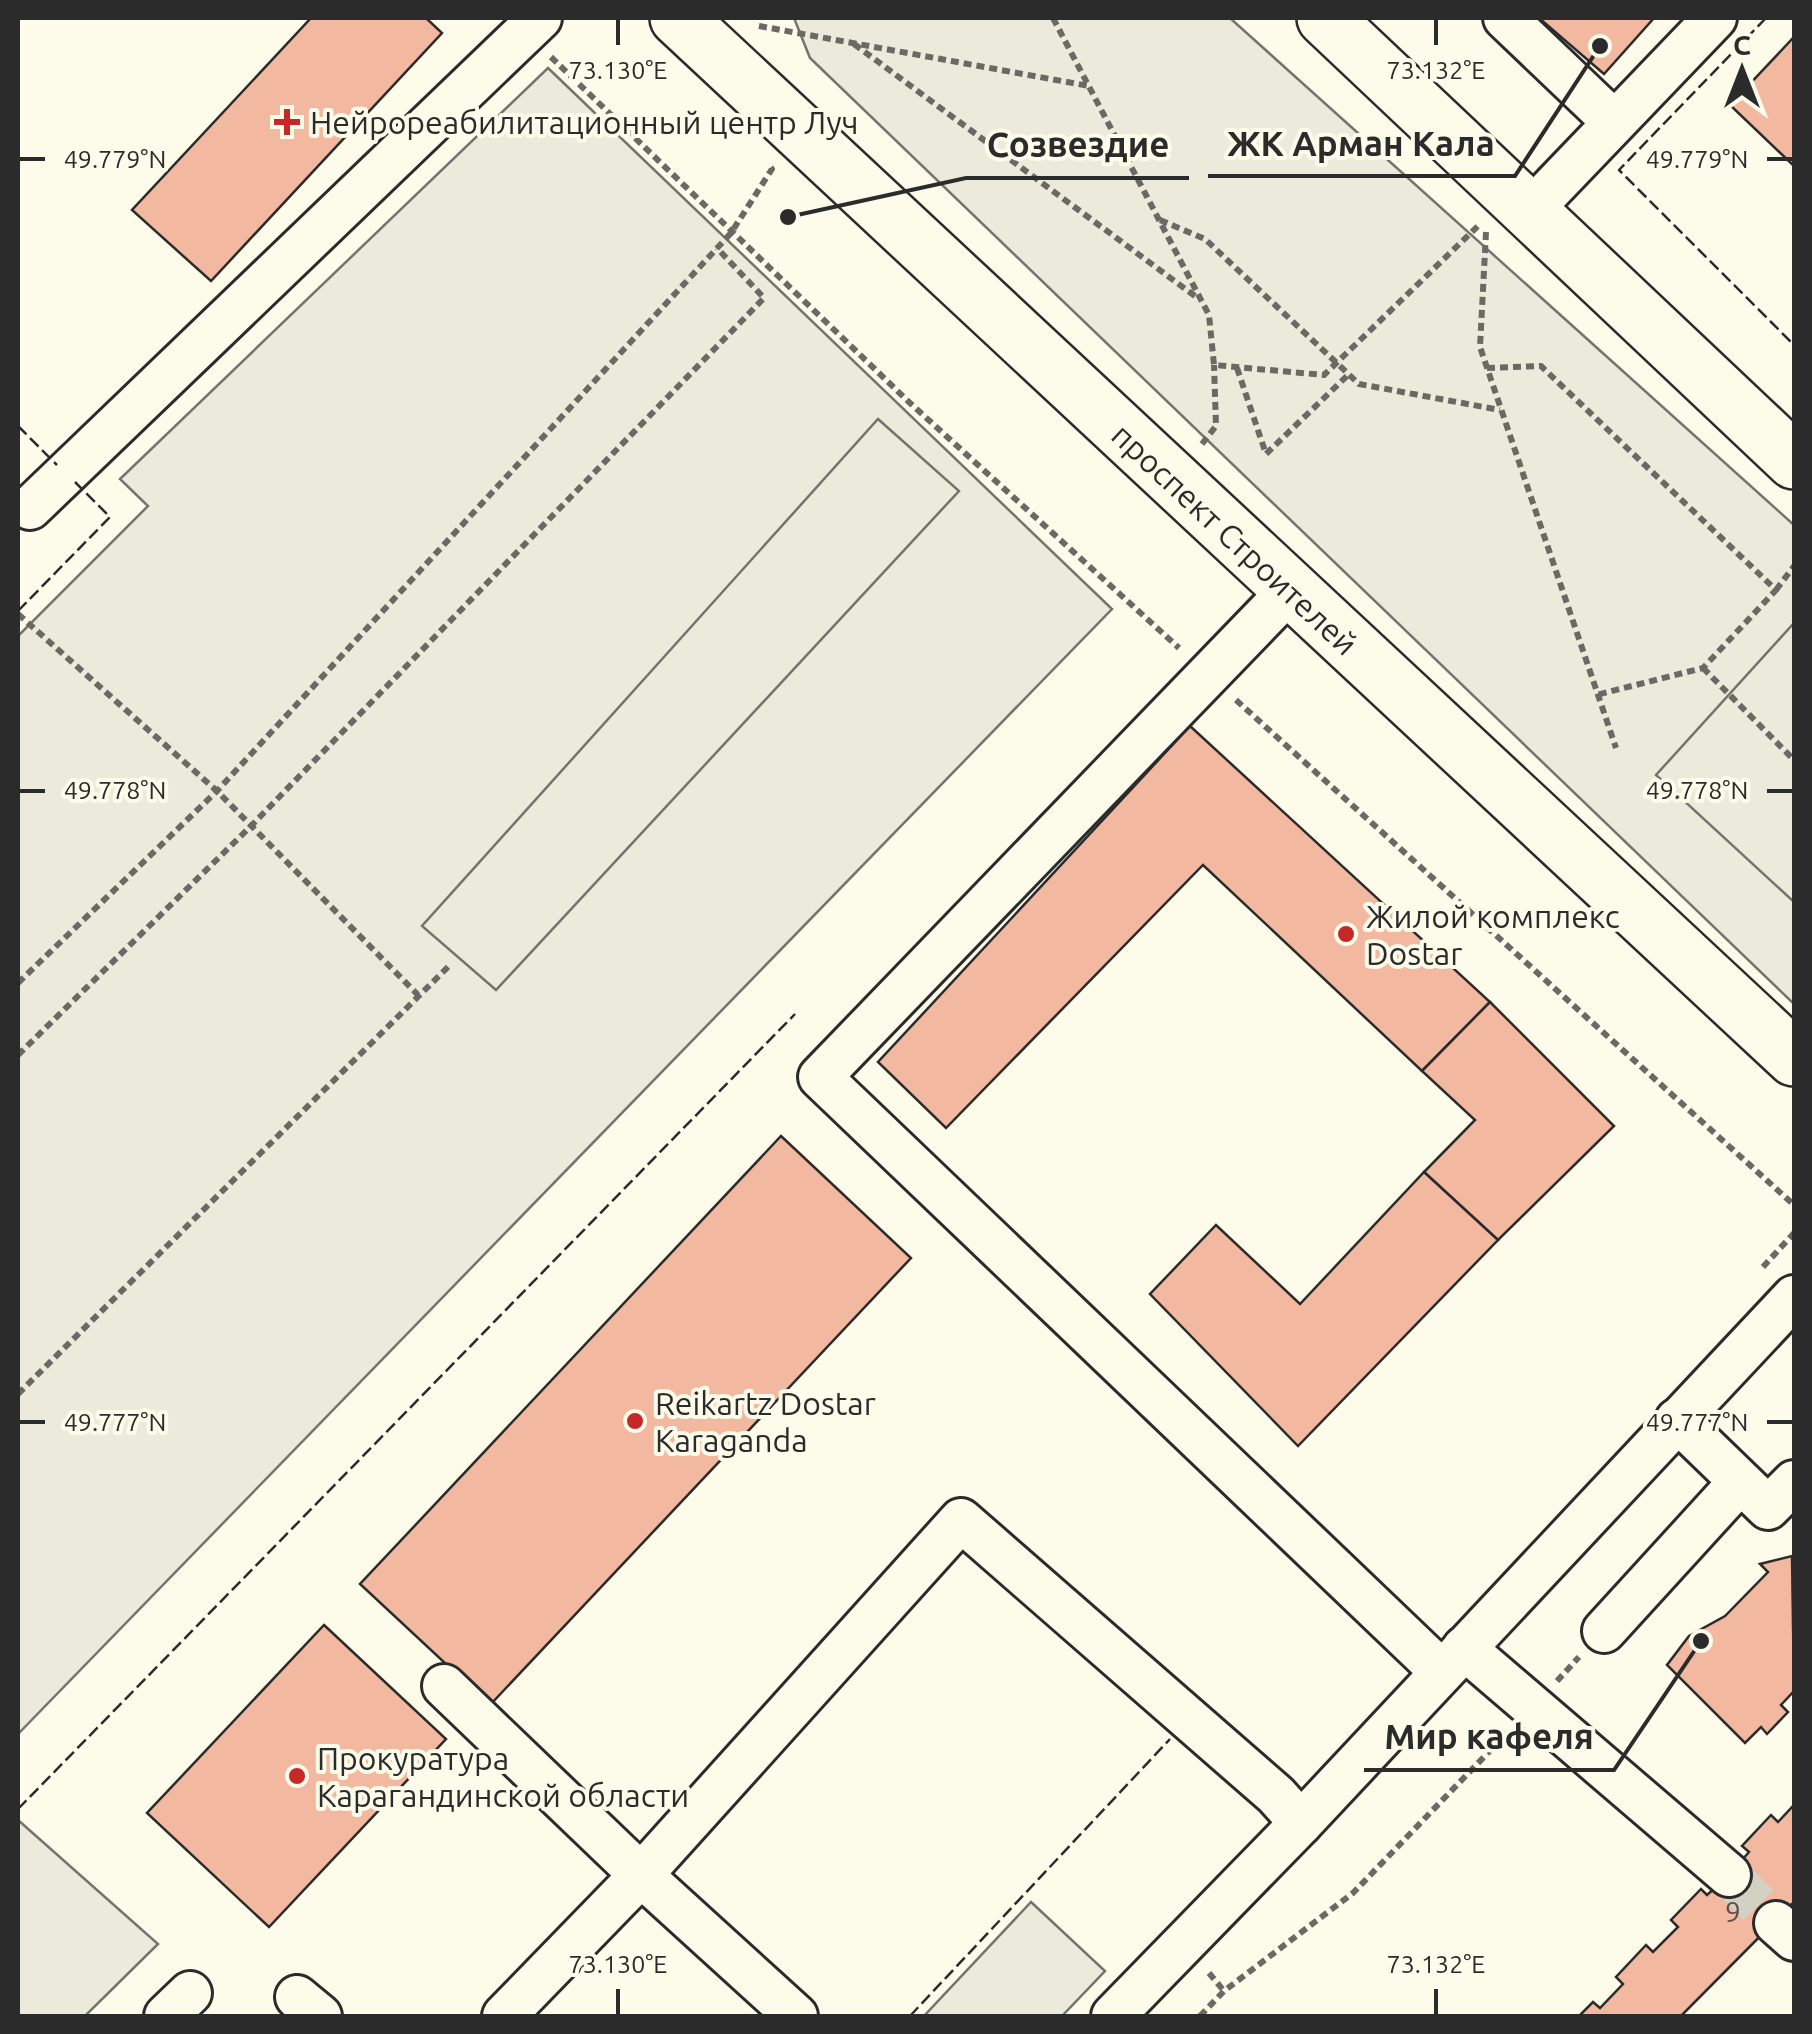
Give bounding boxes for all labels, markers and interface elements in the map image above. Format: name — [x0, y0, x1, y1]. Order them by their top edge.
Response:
north arrow — [1692, 20, 1792, 120]
text: С — [1733, 29, 1751, 60]
text: 73.130°E — [569, 56, 667, 84]
text: 73.132°E — [1387, 56, 1485, 84]
place label: Нейрореабилитационный центр Луч — [310, 104, 858, 140]
marker: Нейрореабилитационный центр Луч — [274, 109, 300, 135]
callout: ЖК Арман Кала — [1208, 111, 1515, 176]
callout: Созвездие — [966, 113, 1189, 178]
text: ЖК Арман Кала — [1227, 123, 1495, 163]
text: Созвездие — [987, 124, 1169, 164]
text: 49.779°N — [64, 145, 166, 173]
text: 49.779°N — [1646, 145, 1748, 173]
street label: проспект Строителей — [1105, 416, 1365, 662]
text: 49.778°N — [64, 776, 166, 804]
text: 49.778°N — [1646, 776, 1748, 804]
place label: Жилой комплекс Dostar — [1366, 898, 1620, 971]
marker: Жилой комплекс Dostar — [1335, 923, 1357, 945]
place label: Reikartz Dostar Karaganda — [655, 1385, 876, 1458]
text: 49.777°N — [64, 1408, 166, 1436]
text: 49.777°N — [1646, 1408, 1748, 1436]
marker: Reikartz Dostar Karaganda — [624, 1410, 646, 1432]
callout: Мир кафеля — [1364, 1705, 1614, 1770]
text: Мир кафеля — [1384, 1716, 1594, 1756]
place label: Прокуратура Карагандинской области — [317, 1740, 689, 1813]
marker: Прокуратура Карагандинской области — [286, 1765, 308, 1787]
house number: 9 — [1725, 1896, 1741, 1927]
text: 73.130°E — [569, 1950, 667, 1978]
text: 73.132°E — [1387, 1950, 1485, 1978]

